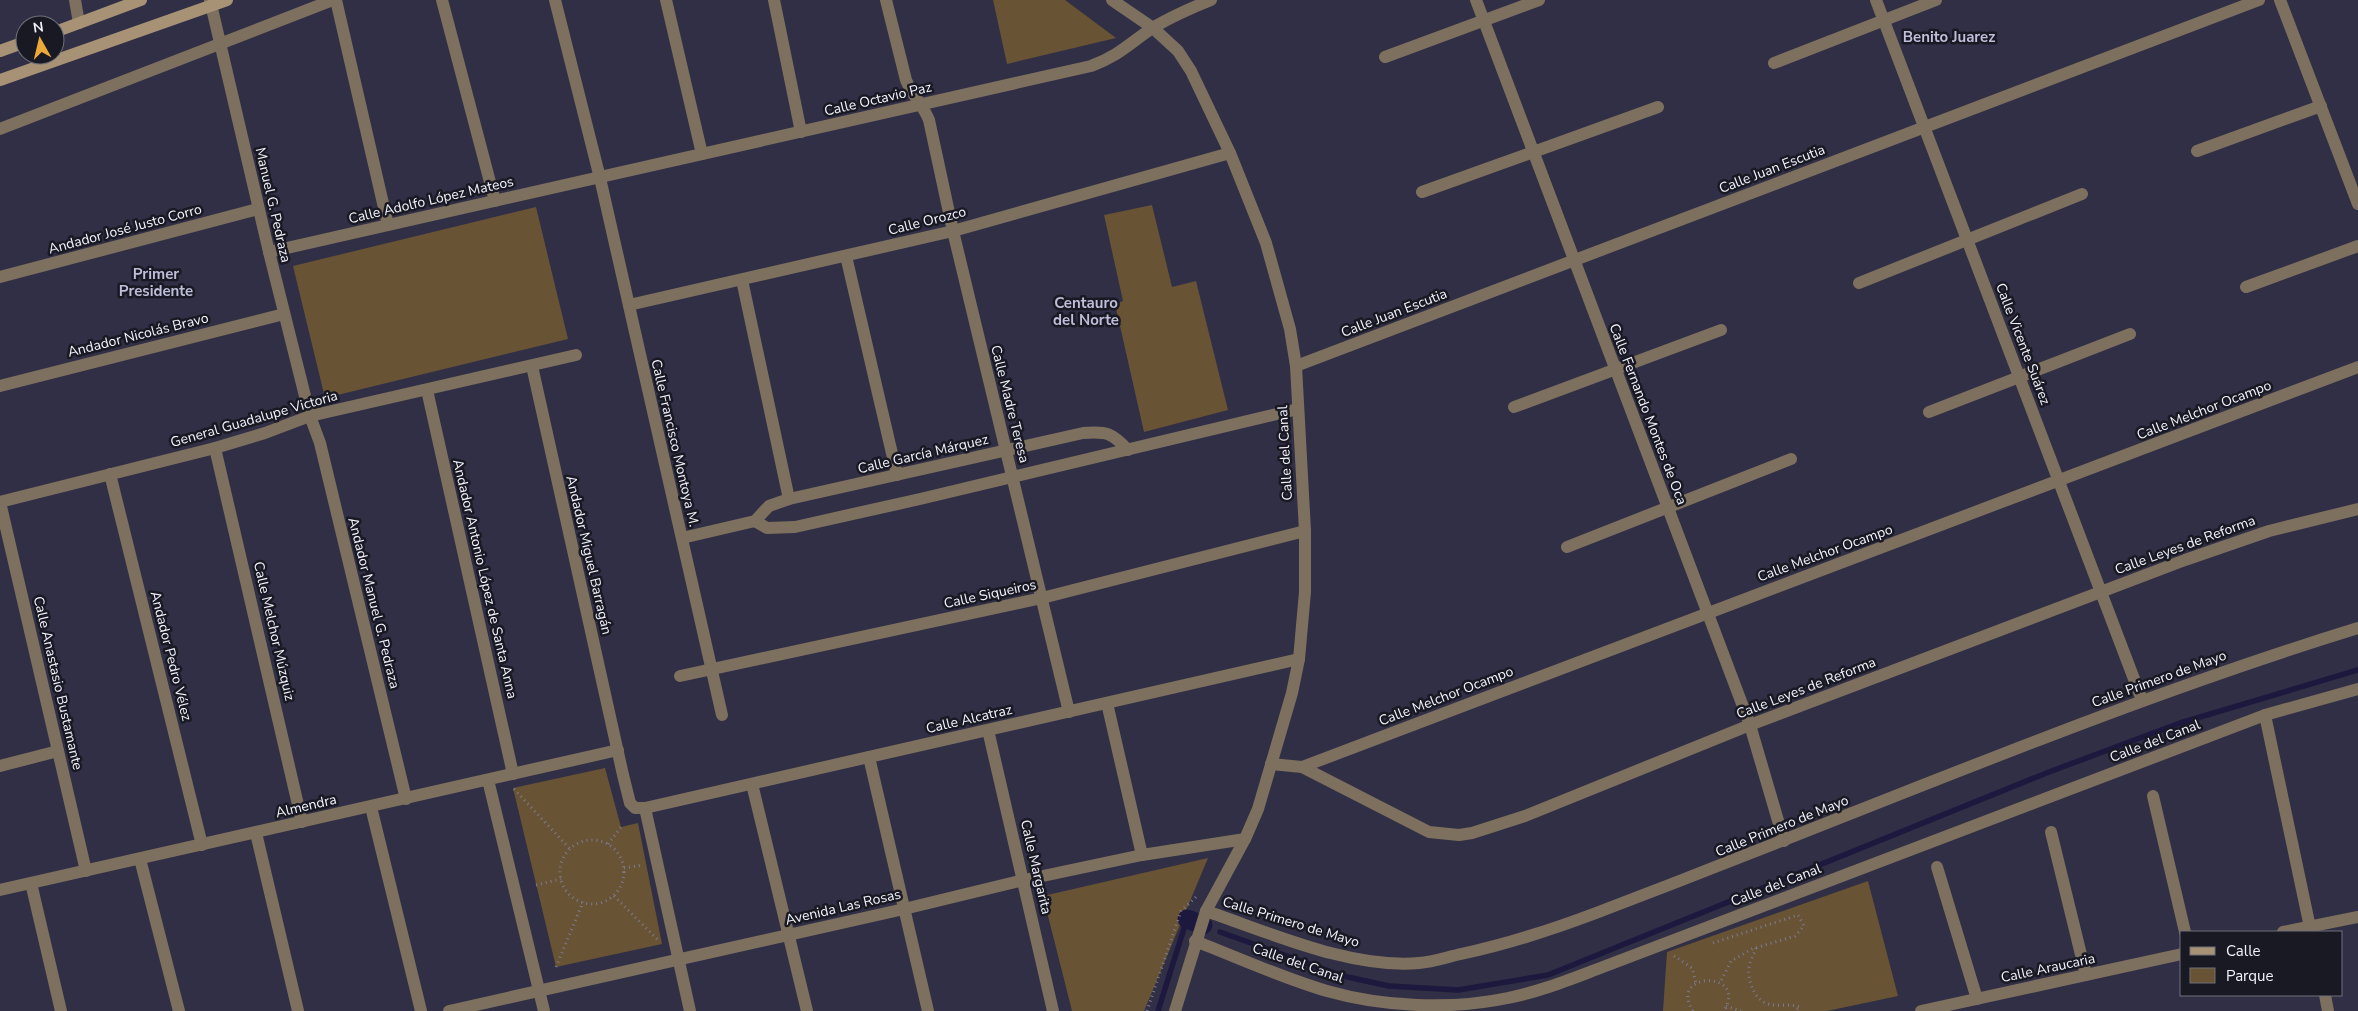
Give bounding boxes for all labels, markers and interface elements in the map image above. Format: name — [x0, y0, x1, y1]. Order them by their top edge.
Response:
north arrow — [15, 15, 65, 65]
text: N — [32, 17, 45, 38]
district label: Benito Juarez — [1903, 27, 1995, 47]
street label: Calle Octavio Paz — [822, 77, 934, 121]
street label: Calle Juan Escutia — [1716, 140, 1828, 198]
street label: Manuel G. Pedraza — [251, 146, 295, 264]
street label: Calle Adolfo López Mateos — [347, 172, 516, 228]
street label: Andador José Justo Corro — [46, 199, 204, 259]
street label: Calle Orozco — [886, 202, 968, 240]
district label: Primer Presidente — [119, 264, 193, 301]
street label: Calle Vicente Suárez — [1991, 280, 2055, 408]
street label: Calle Juan Escutia — [1338, 284, 1450, 342]
district label: Centauro del Norte — [1053, 293, 1119, 330]
street label: Andador Nicolás Bravo — [66, 308, 211, 362]
street label: Calle Fernando Montes de Oca — [1605, 321, 1691, 507]
street label: Calle Madre Teresa — [986, 343, 1034, 465]
street label: Calle Francisco Montoya M. — [646, 357, 704, 529]
street label: Calle Melchor Ocampo — [2134, 375, 2274, 444]
street label: General Guadalupe Victoria — [168, 386, 340, 452]
street label: Calle del Canal — [1273, 404, 1297, 501]
street label: Calle García Márquez — [856, 430, 991, 478]
street label: Andador Antonio López de Santa Anna — [448, 457, 522, 701]
street label: Andador Miguel Barragán — [561, 474, 617, 636]
street label: Calle Leyes de Reforma — [2112, 511, 2258, 579]
street label: Andador Manuel G. Pedraza — [343, 515, 405, 691]
street label: Calle Melchor Ocampo — [1755, 520, 1895, 586]
street label: Calle Melchor Múzquiz — [249, 560, 299, 703]
street label: Calle Siqueiros — [942, 575, 1038, 613]
street label: Andador Pedro Vélez — [146, 589, 196, 723]
street label: Calle Anastasio Bustamante — [29, 594, 87, 772]
street label: Calle Primero de Mayo — [2089, 646, 2229, 712]
street label: Calle Leyes de Reforma — [1733, 653, 1879, 723]
street label: Calle Melchor Ocampo — [1376, 661, 1516, 730]
street label: Calle Alcatraz — [924, 700, 1014, 738]
street label: Calle del Canal — [2107, 715, 2204, 767]
street label: Almendra — [274, 790, 338, 822]
street label: Calle Primero de Mayo — [1713, 791, 1852, 861]
street label: Calle Margarita — [1016, 818, 1056, 916]
street label: Calle del Canal — [1728, 859, 1825, 911]
street label: Avenida Las Rosas — [783, 884, 903, 930]
street label: Calle Primero de Mayo — [1220, 892, 1362, 952]
legend — [2180, 931, 2343, 996]
street label: Calle del Canal — [1250, 938, 1347, 988]
text: Calle — [2226, 941, 2261, 961]
street label: Calle Araucaria — [1999, 949, 2097, 987]
text: Parque — [2226, 966, 2274, 986]

